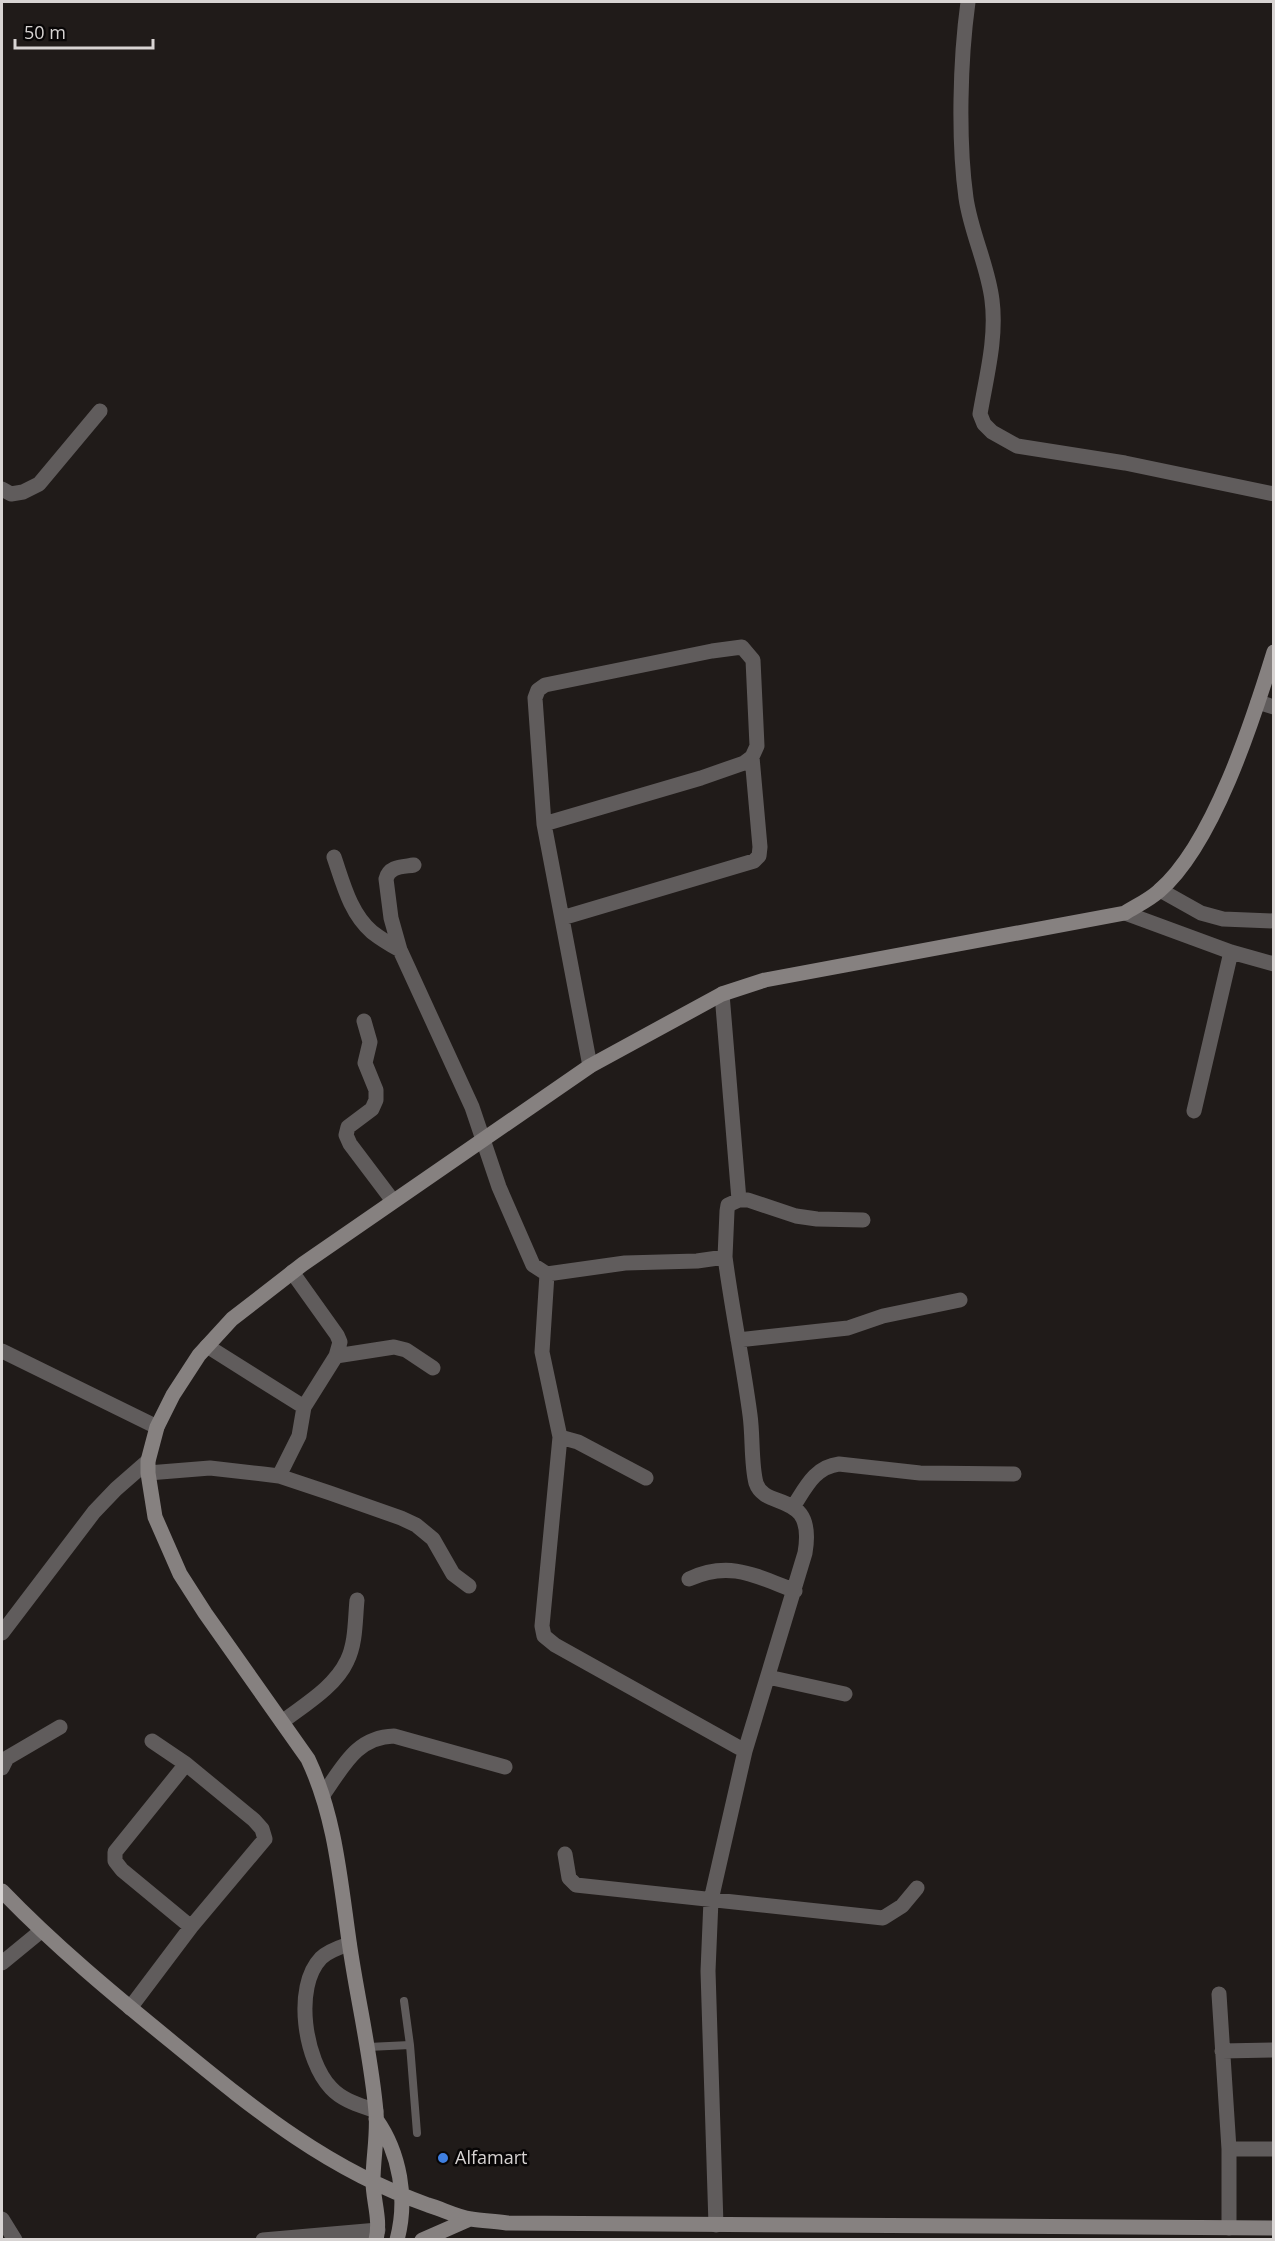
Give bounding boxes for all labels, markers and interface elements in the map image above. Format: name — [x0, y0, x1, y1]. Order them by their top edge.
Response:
scale bar — [15, 12, 153, 50]
text: 50 m — [24, 20, 66, 44]
place label: Alfamart — [455, 2145, 527, 2169]
marker: Alfamart — [436, 2151, 450, 2165]

